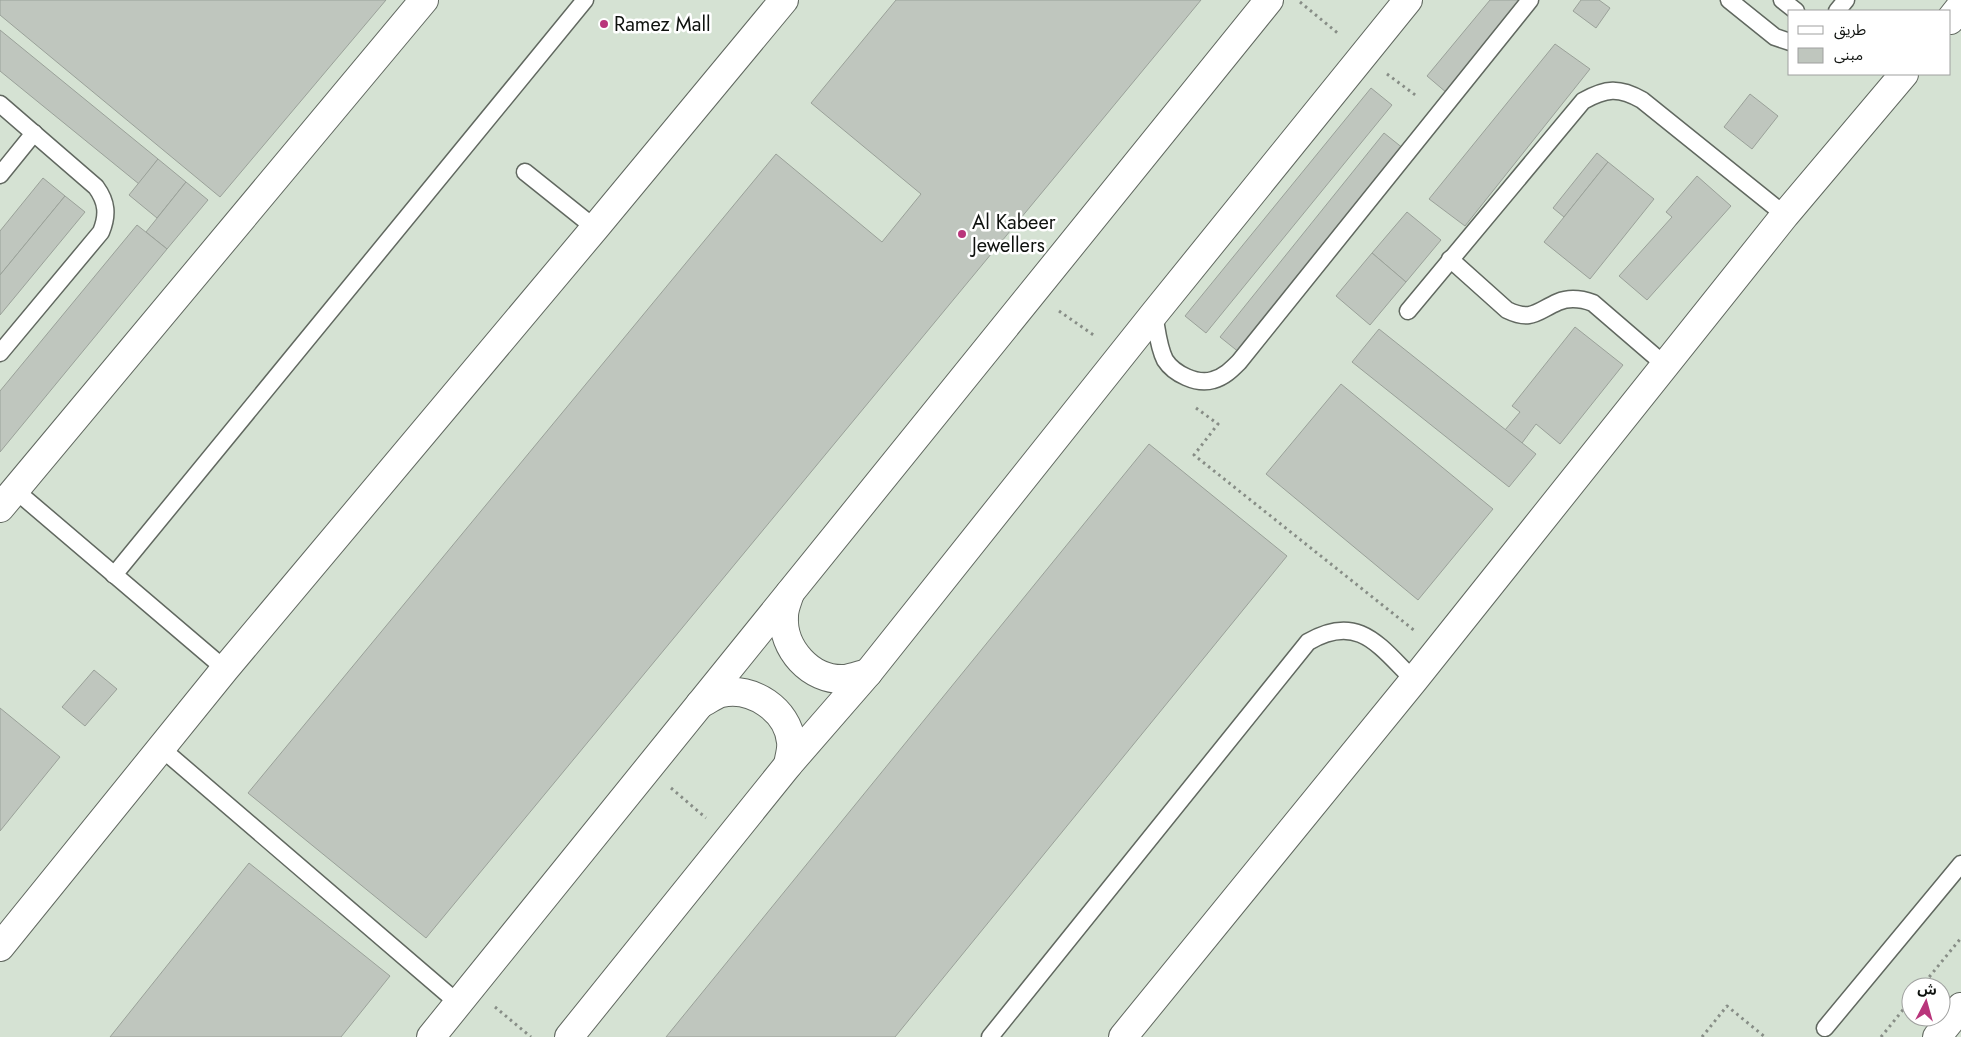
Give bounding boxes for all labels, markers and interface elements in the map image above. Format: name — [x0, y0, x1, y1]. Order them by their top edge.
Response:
place label: Ramez Mall — [614, 10, 711, 39]
legend — [1788, 10, 1951, 75]
marker: Ramez Mall — [598, 18, 610, 30]
text: طريق — [1834, 19, 1866, 41]
text: مبنى — [1834, 44, 1863, 66]
place label: Al Kabeer Jewellers — [969, 208, 1056, 260]
marker: Al Kabeer Jewellers — [956, 228, 968, 240]
north arrow — [1901, 977, 1951, 1027]
text: ش — [1917, 978, 1938, 1000]

